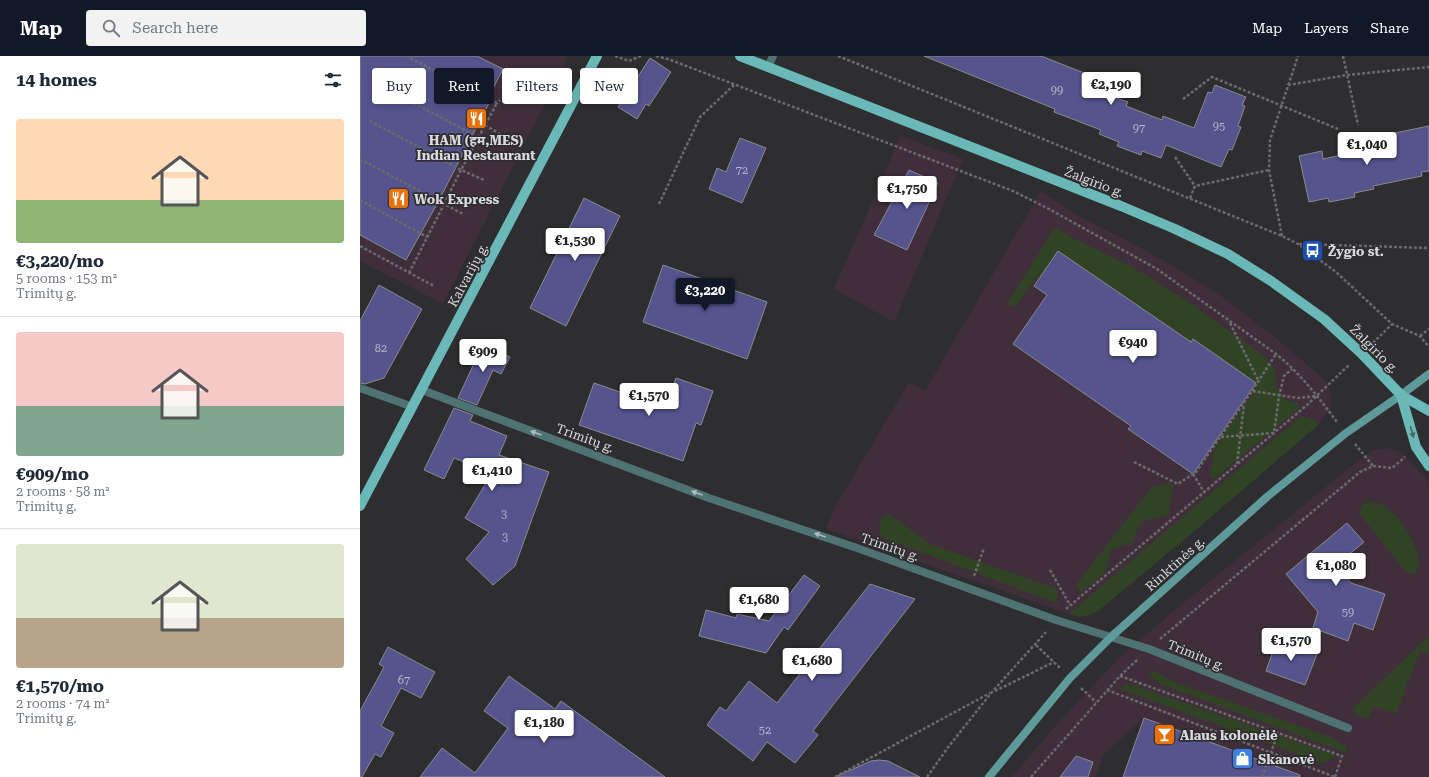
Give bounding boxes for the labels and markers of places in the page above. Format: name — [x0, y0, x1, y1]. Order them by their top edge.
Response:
pin: €2,190 — [1078, 72, 1144, 106]
restaurant icon: HAM (हम,MES) Indian Restaurant — [463, 105, 489, 131]
pin: €1,040 — [1334, 132, 1400, 166]
place label: HAM (हम,MES) Indian Restaurant — [416, 133, 536, 163]
pin: €1,750 — [874, 176, 940, 210]
restaurant icon: Wok Express — [385, 186, 411, 212]
place label: Wok Express — [414, 192, 500, 207]
pin: €1,530 — [542, 228, 608, 262]
bus stop icon: Žygio st. — [1300, 238, 1326, 264]
place label: Žygio st. — [1328, 244, 1384, 259]
pin: €3,220 — [672, 278, 738, 312]
pin: €940 — [1109, 330, 1157, 364]
pin: €909 — [459, 339, 507, 373]
pin: €1,570 — [616, 383, 682, 417]
pin: €1,410 — [459, 458, 525, 492]
pin: €1,080 — [1303, 553, 1369, 587]
pin: €1,680 — [726, 587, 792, 621]
pin: €1,570 — [1258, 628, 1324, 662]
pin: €1,680 — [779, 648, 845, 682]
pin: €1,180 — [511, 710, 577, 744]
bar icon: Alaus kolonėlė — [1151, 722, 1177, 748]
place label: Alaus kolonėlė — [1180, 728, 1278, 743]
shop icon: Skanovė — [1229, 746, 1255, 772]
place label: Skanovė — [1258, 752, 1315, 767]

